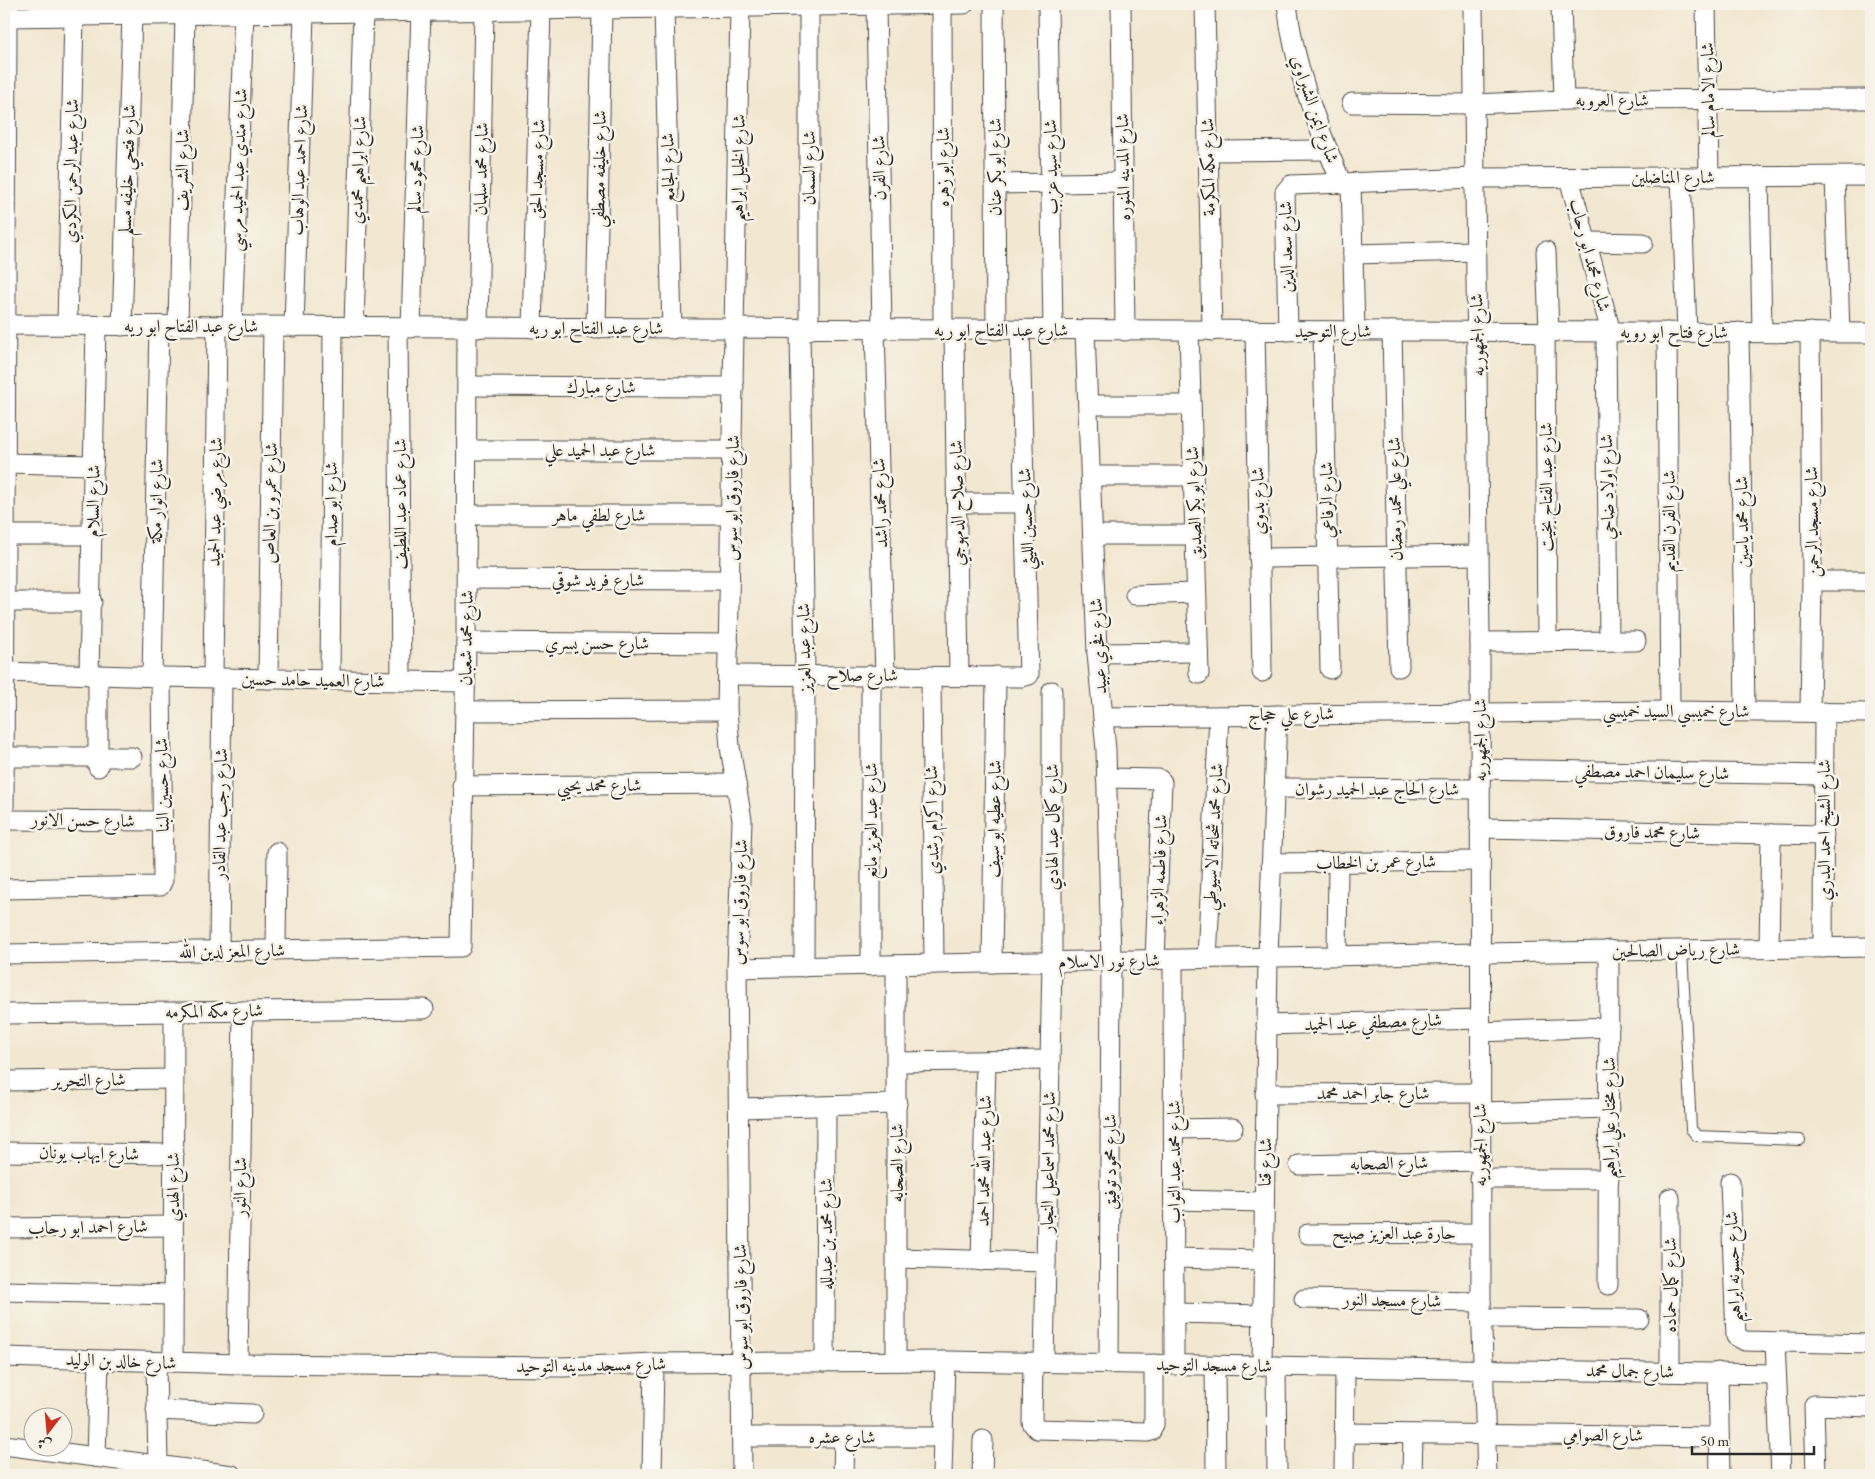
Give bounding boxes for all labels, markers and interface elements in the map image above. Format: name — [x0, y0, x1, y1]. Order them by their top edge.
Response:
street label: شارع الامام سالم — [1695, 42, 1725, 138]
street label: شارع ايمن الشبراوي — [1282, 52, 1345, 167]
street label: شارع مندي عبد الحميد مرسي — [223, 88, 258, 252]
street label: شارع العروبه — [1575, 88, 1649, 115]
street label: شارع عبد الرحمن الكردي — [58, 98, 87, 244]
street label: شارع فتحي خليفه مسلم — [113, 104, 147, 236]
street label: شارع احمد عبد الوهاب — [285, 104, 316, 236]
street label: شارع خليفه مصطفي — [586, 110, 618, 228]
street label: شارع المدينه المنوره — [1110, 113, 1139, 221]
street label: شارع الخليل ابراهيم — [725, 114, 757, 222]
street label: شارع ابراهيم محمدي — [344, 115, 378, 225]
street label: شارع ابو بكر عنان — [983, 118, 1010, 216]
street label: شارع مكه المكرمة — [1195, 118, 1224, 216]
street label: شارع مسجد الحق — [523, 119, 554, 219]
street label: شارع سيد عزب — [1038, 119, 1067, 215]
street label: شارع محمد سلمان — [468, 122, 497, 216]
street label: شارع محمود سالم — [402, 125, 434, 214]
street label: شارع ابو زهره — [931, 127, 958, 207]
street label: شارع الشريف — [169, 129, 198, 211]
street label: شارع السمان — [797, 131, 824, 205]
street label: شارع الجامع — [655, 133, 685, 203]
street label: شارع الفرن — [866, 135, 895, 201]
street label: شارع المناضلين — [1631, 165, 1715, 192]
street label: شارع محمد ابو رحاب — [1560, 196, 1617, 315]
street label: شارع سعد الدين — [1273, 201, 1302, 293]
street label: شارع الجمهوريه — [1464, 293, 1493, 377]
street label: شارع عبد الفتاح ابو ريه — [124, 314, 258, 342]
street label: شارع عبد الفتاح ابو ريه — [529, 316, 663, 344]
street label: شارع عبد الفتاح ابو ريه — [934, 318, 1068, 346]
street label: شارع التوحيد — [1294, 319, 1372, 346]
street label: شارع فتاح ابو رويه — [1620, 320, 1728, 348]
street label: شارع مبارك — [566, 375, 636, 402]
street label: شارع عبد الفتاح بخيت — [1534, 422, 1562, 552]
street label: شارع اولاد ضاحي — [1594, 434, 1623, 540]
street label: شارع فاروق ابو سوس — [719, 435, 748, 561]
street label: شارع مرضي عبد الحميد — [202, 437, 233, 567]
street label: شارع علي محمد رمضان — [1382, 437, 1413, 561]
street label: شارع عماد عبد اللطيف — [388, 438, 415, 570]
street label: شارع عبد الحميد علي — [545, 438, 655, 467]
street label: شارع صلاح الدمهوجي — [944, 440, 974, 566]
street label: شارع عمرو بن العاص — [257, 442, 286, 564]
street label: شارع ابو بكر الصديق — [1180, 446, 1211, 560]
street label: شارع محمد راشد — [866, 458, 897, 548]
street label: شارع انوار مكة — [143, 459, 172, 544]
street label: شارع ابو صدام — [319, 461, 347, 547]
street label: شارع الرفاعي — [1314, 461, 1343, 539]
street label: شارع السلام — [80, 464, 110, 538]
street label: شارع مسجد الرحمن — [1799, 466, 1828, 578]
street label: شارع حسين الليثي — [1012, 467, 1045, 571]
street label: شارع بدوي — [1245, 467, 1274, 535]
street label: شارع الفرن القديم — [1657, 470, 1685, 572]
street label: شارع محمد ياسين — [1729, 476, 1758, 568]
street label: شارع لطفي ماهر — [550, 503, 646, 533]
street label: شارع فريد شوقي — [552, 568, 644, 595]
street label: شارع محمد شعبان — [453, 590, 482, 686]
street label: شارع فخري عبيد — [1084, 597, 1115, 695]
street label: شارع عبد العزيز — [791, 603, 820, 695]
street label: شارع حسن يسري — [545, 631, 649, 658]
street label: شارع صلاح — [826, 663, 898, 691]
street label: شارع العميد حامد حسين — [241, 667, 385, 696]
street label: شارع الجمهوريه — [1468, 698, 1495, 782]
street label: شارع خميسي السيد خميسي — [1602, 699, 1750, 728]
street label: شارع علي حجاج — [1248, 701, 1334, 732]
street label: شارع حسين البنا — [149, 738, 178, 832]
street label: شارع رجب عبد القادر — [207, 748, 236, 882]
street label: شارع سليمان احمد مصطفي — [1574, 759, 1730, 791]
street label: شارع الشيخ احمد البدري — [1812, 759, 1840, 901]
street label: شارع عطيه ابو سيف — [981, 760, 1010, 878]
street label: شارع عبد العزيز مانع — [859, 763, 887, 879]
street label: شارع محمد شحاته الاسيوطي — [1197, 763, 1234, 912]
street label: شارع كمال عبد الهادي — [1040, 764, 1067, 890]
street label: شارع اكرام رشدي — [919, 765, 949, 875]
street label: شارع محمد يحيي — [557, 773, 641, 802]
street label: شارع الحاج عبد الحميد رشوان — [1295, 777, 1459, 805]
street label: شارع حسن الانور — [29, 807, 135, 836]
street label: شارع فاطمه الزهراء — [1145, 814, 1176, 926]
street label: شارع محمد فاروق — [1604, 819, 1700, 848]
street label: شارع فاروق ابو سوس — [725, 839, 756, 966]
street label: شارع عمر بن الخطاب — [1316, 849, 1436, 878]
street label: شارع المعز لدين الله — [179, 936, 285, 967]
street label: شارع رياض الصالحين — [1612, 937, 1740, 966]
street label: شارع نور الاسلام — [1058, 948, 1160, 978]
street label: شارع مكه المكرمه — [165, 998, 263, 1027]
street label: شارع مصطفي عبد الحميد — [1304, 1008, 1443, 1042]
street label: شارع مختار علي ابراهيم — [1597, 1057, 1627, 1179]
street label: شارع التحرير — [50, 1067, 126, 1096]
street label: شارع جابر احمد محمد — [1317, 1081, 1429, 1108]
street label: شارع محمد اسماعيل النجار — [1035, 1091, 1064, 1235]
street label: شارع عبد الله محمد احمد — [969, 1095, 1000, 1227]
street label: شارع محمد عبد التواب — [1162, 1100, 1189, 1224]
street label: شارع الجمهوريه — [1468, 1103, 1495, 1187]
street label: شارع محمود توفيق — [1098, 1114, 1125, 1210]
street label: شارع الصحابه — [885, 1124, 912, 1202]
street label: شارع قنا — [1253, 1137, 1280, 1187]
street label: شارع ايهاب يونان — [39, 1140, 139, 1169]
street label: شارع الصحابه — [1349, 1150, 1429, 1179]
street label: شارع الهدي — [161, 1152, 188, 1222]
street label: شارع النور — [227, 1157, 256, 1219]
street label: شارع محمد بن عبدلله — [814, 1178, 841, 1290]
street label: شارع حسونه ابراهيم — [1719, 1211, 1753, 1323]
street label: شارع احمد ابو رحاب — [28, 1214, 148, 1243]
street label: حارة عبد العزيز صبيح — [1332, 1221, 1456, 1249]
street label: شارع كمال حماده — [1658, 1237, 1685, 1333]
street label: شارع فاروق ابو سوس — [728, 1244, 757, 1370]
street label: شارع مسجد النور — [1340, 1287, 1442, 1316]
street label: شارع خالد بن الوليد — [65, 1347, 177, 1378]
street label: شارع مسجد مدينه التوحيد — [516, 1352, 666, 1381]
street label: شارع مسجد التوحيد — [1156, 1352, 1272, 1381]
street label: شارع جمال محمد — [1586, 1358, 1674, 1387]
north arrow — [22, 1406, 72, 1456]
street label: شارع الصوامي — [1563, 1423, 1643, 1450]
scale bar — [1692, 1424, 1815, 1456]
street label: شارع عشره — [809, 1425, 875, 1452]
text: 50 m — [1700, 1431, 1729, 1450]
text: ش — [35, 1434, 54, 1455]

